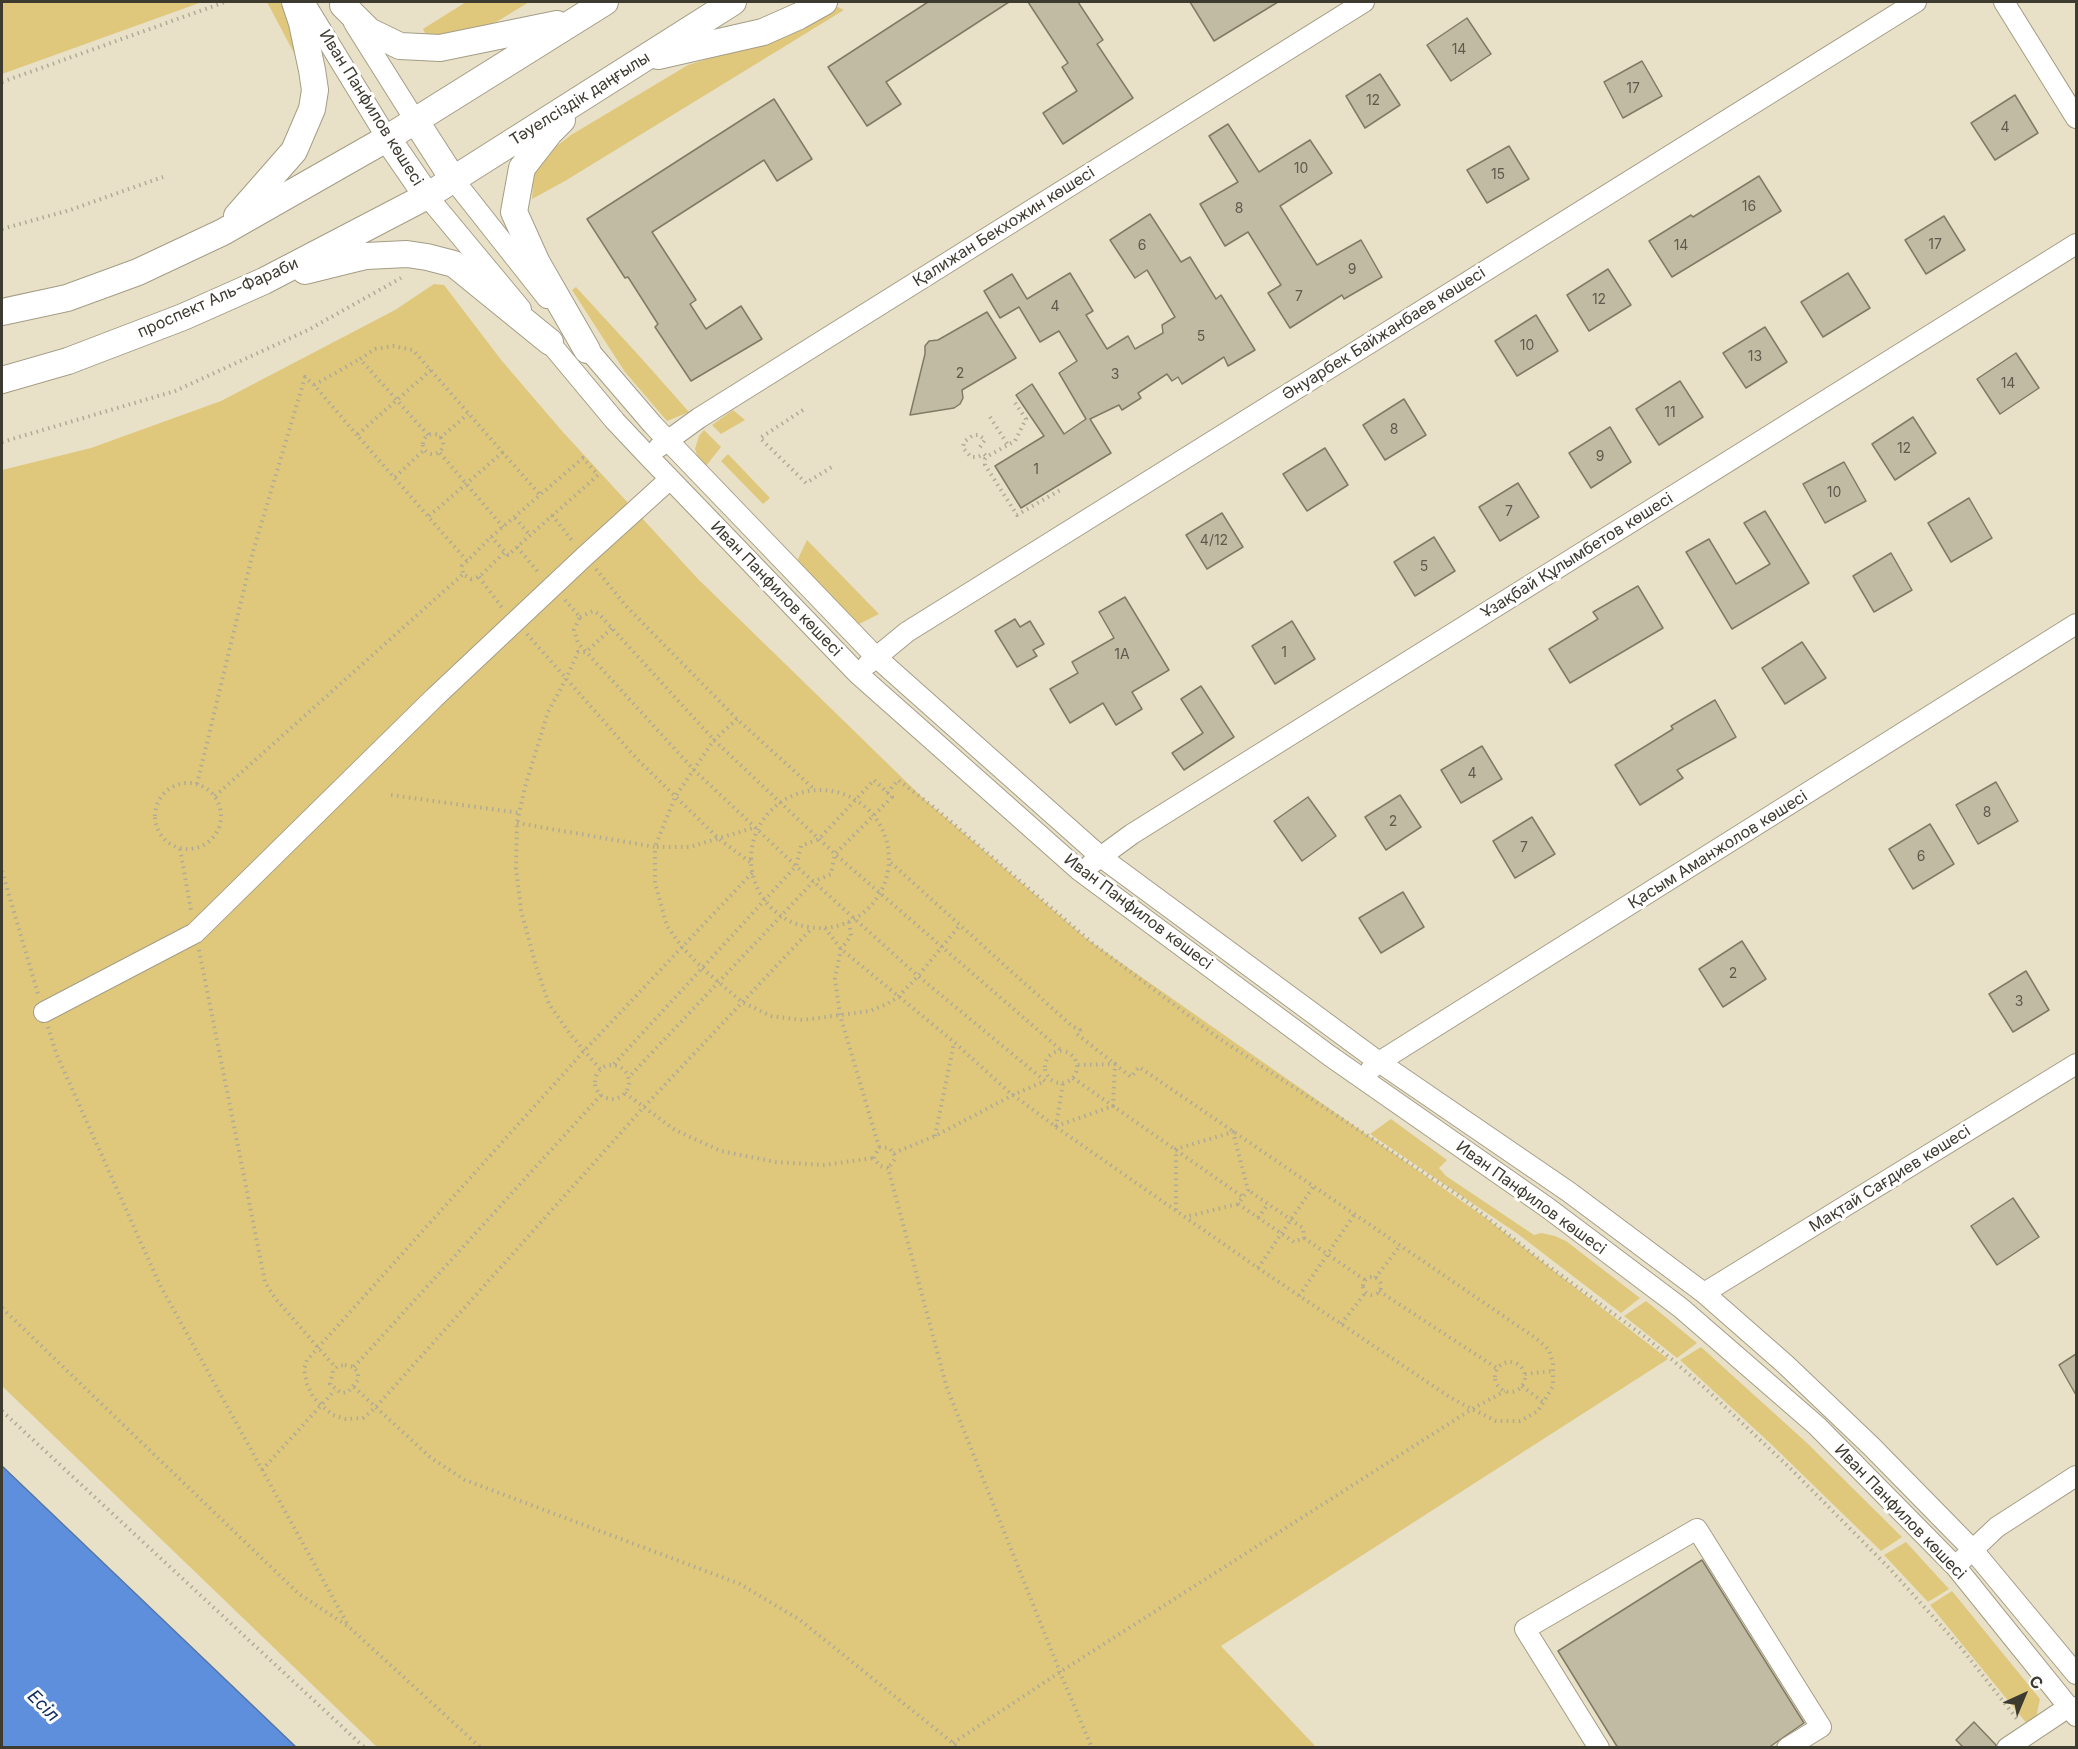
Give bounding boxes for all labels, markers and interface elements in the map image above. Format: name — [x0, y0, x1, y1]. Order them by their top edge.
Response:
street label: Иван Панфилов көшесі — [315, 26, 427, 190]
house number: 14 — [1452, 42, 1466, 58]
street label: Тәуелсіздік даңғылы — [506, 48, 654, 150]
house number: 17 — [1626, 81, 1640, 97]
house number: 12 — [1366, 93, 1380, 109]
house number: 4 — [2000, 120, 2010, 136]
house number: 10 — [1294, 161, 1308, 177]
street label: Қалижан Бекхожин көшесі — [910, 163, 1098, 291]
house number: 15 — [1491, 167, 1505, 183]
house number: 16 — [1742, 199, 1756, 215]
house number: 8 — [1235, 201, 1243, 217]
house number: 17 — [1928, 237, 1942, 253]
house number: 6 — [1138, 238, 1146, 254]
house number: 14 — [1674, 238, 1688, 254]
street label: проспект Аль-Фараби — [135, 254, 301, 342]
house number: 9 — [1348, 262, 1356, 278]
street label: Әнуарбек Байжанбаев көшесі — [1279, 263, 1489, 405]
house number: 7 — [1295, 289, 1303, 305]
house number: 12 — [1592, 292, 1606, 308]
house number: 4 — [1050, 299, 1060, 315]
house number: 5 — [1197, 329, 1205, 345]
house number: 10 — [1520, 338, 1534, 354]
house number: 13 — [1748, 349, 1762, 365]
house number: 2 — [956, 366, 964, 382]
house number: 3 — [1111, 367, 1119, 383]
house number: 14 — [2001, 376, 2015, 392]
house number: 11 — [1664, 405, 1676, 421]
house number: 8 — [1390, 422, 1398, 438]
house number: 12 — [1897, 441, 1911, 457]
house number: 9 — [1596, 449, 1604, 465]
house number: 1 — [1033, 462, 1039, 478]
house number: 10 — [1827, 485, 1841, 501]
street label: Ұзақбай Құлымбетов көшесі — [1477, 489, 1677, 623]
house number: 7 — [1505, 504, 1513, 520]
street label: Иван Панфилов көшесі — [706, 517, 846, 661]
house number: 4/12 — [1200, 533, 1228, 549]
house number: 5 — [1420, 559, 1428, 575]
house number: 1 — [1281, 645, 1287, 661]
house number: 1А — [1114, 647, 1130, 663]
house number: 4 — [1467, 766, 1477, 782]
street label: Қасым Аманжолов көшесі — [1625, 787, 1811, 913]
house number: 8 — [1983, 805, 1991, 821]
house number: 2 — [1389, 814, 1397, 830]
house number: 7 — [1520, 840, 1528, 856]
house number: 6 — [1917, 849, 1925, 865]
street label: Иван Панфилов көшесі — [1060, 850, 1216, 974]
house number: 2 — [1729, 966, 1737, 982]
house number: 3 — [2015, 994, 2023, 1010]
street label: Мақтай Сағдиев көшесі — [1806, 1122, 1974, 1236]
street label: Иван Панфилов көшесі — [1452, 1137, 1610, 1259]
street label: Иван Панфилов көшесі — [1830, 1440, 1970, 1584]
north arrow — [1994, 1665, 2054, 1725]
text: С — [2025, 1671, 2048, 1693]
water label: Есіл — [23, 1686, 63, 1726]

